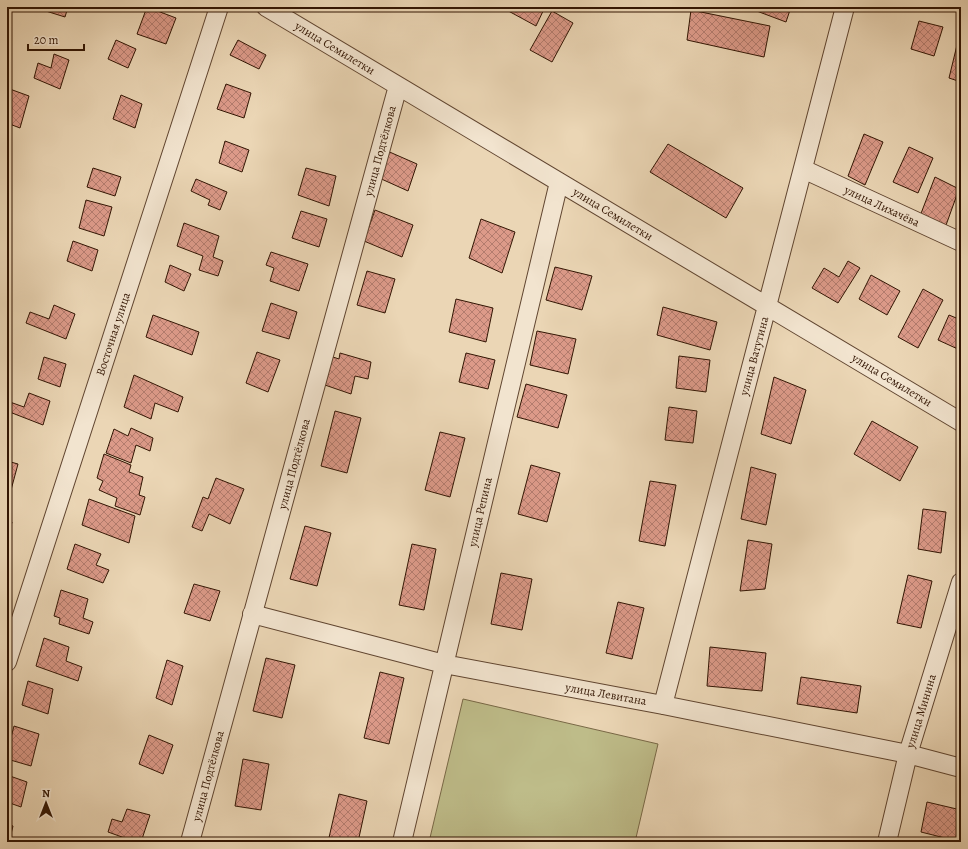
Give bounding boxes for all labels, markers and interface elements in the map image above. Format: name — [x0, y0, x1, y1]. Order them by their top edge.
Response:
street label: улица Семилетки — [291, 17, 378, 78]
scale bar — [28, 26, 84, 52]
text: 20 m — [34, 32, 58, 48]
street label: улица Подтёлкова — [360, 103, 400, 199]
street label: улица Лихачёва — [841, 181, 923, 231]
street label: улица Семилетки — [569, 183, 656, 244]
street label: Восточная улица — [92, 290, 134, 378]
street label: улица Ватутина — [735, 314, 772, 398]
street label: улица Семилетки — [848, 349, 935, 410]
street label: улица Подтёлкова — [274, 416, 314, 512]
street label: улица Репина — [464, 475, 496, 549]
street label: улица Минина — [902, 672, 940, 751]
street label: улица Левитана — [563, 679, 648, 709]
street label: улица Подтёлкова — [188, 728, 228, 824]
north arrow — [26, 783, 66, 823]
text: N — [42, 786, 50, 801]

